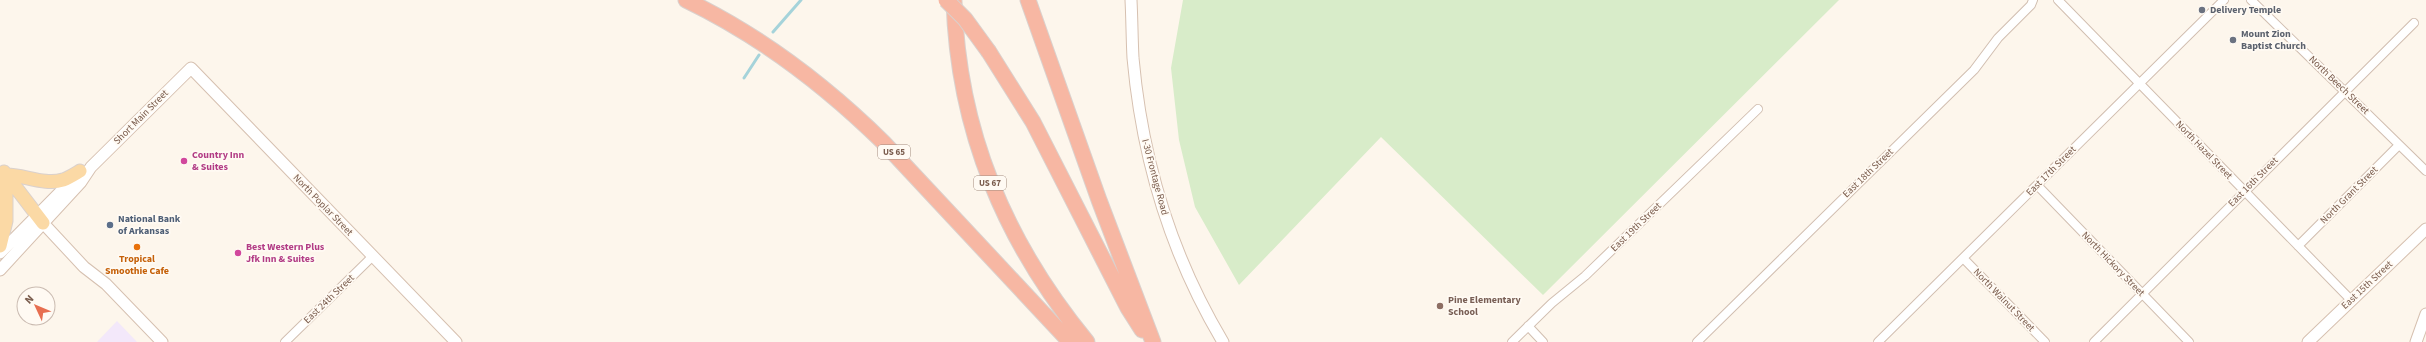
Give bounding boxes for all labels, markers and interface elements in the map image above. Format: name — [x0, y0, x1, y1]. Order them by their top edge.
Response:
place label: Delivery Temple — [2210, 3, 2281, 17]
marker: Delivery Temple — [2197, 5, 2207, 15]
place label: Mount Zion Baptist Church — [2241, 27, 2306, 53]
marker: Mount Zion Baptist Church — [2228, 35, 2238, 45]
street label: North Beech Street — [2306, 53, 2373, 118]
street label: Short Main Street — [110, 86, 172, 148]
street label: North Hazel Street — [2172, 118, 2236, 183]
street label: I-30 Frontage Road — [1138, 137, 1172, 217]
street label: East 17th Street — [2023, 142, 2080, 199]
road number: US 65 — [878, 145, 910, 159]
street label: East 18th Street — [1840, 145, 1897, 201]
place label: Country Inn & Suites — [192, 148, 245, 174]
street label: East 16th Street — [2225, 153, 2282, 210]
marker: Country Inn & Suites — [179, 156, 189, 166]
street label: North Grant Street — [2317, 163, 2381, 227]
street label: North Poplar Street — [290, 171, 356, 239]
road number: US 67 — [974, 176, 1006, 190]
street label: East 19th Street — [1608, 199, 1665, 255]
place label: National Bank of Arkansas — [118, 212, 181, 238]
marker: National Bank of Arkansas — [105, 220, 115, 230]
street label: North Hickory Street — [2078, 228, 2148, 300]
place label: Best Western Plus Jfk Inn & Suites — [246, 240, 325, 266]
marker: Tropical Smoothie Cafe — [132, 242, 142, 252]
marker: Best Western Plus Jfk Inn & Suites — [233, 248, 243, 258]
place label: Tropical Smoothie Cafe — [105, 252, 169, 278]
street label: East 15th Street — [2338, 257, 2396, 312]
street label: North Walnut Street — [1970, 265, 2038, 335]
street label: East 24th Street — [301, 271, 358, 327]
north arrow — [16, 286, 56, 326]
text: N — [21, 292, 37, 307]
place label: Pine Elementary School — [1448, 293, 1522, 319]
marker: Pine Elementary School — [1435, 301, 1445, 311]

